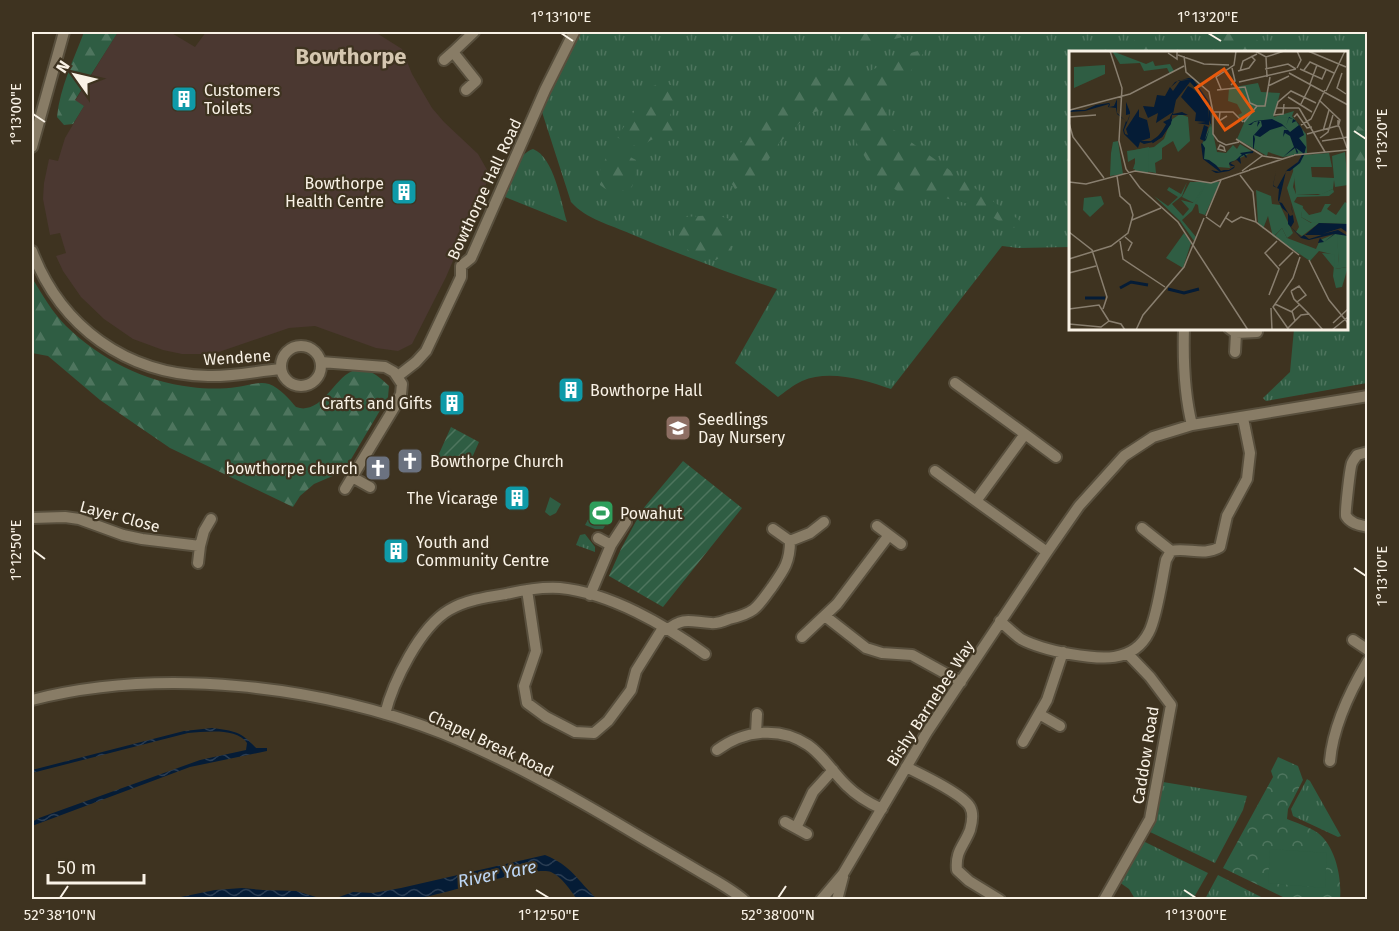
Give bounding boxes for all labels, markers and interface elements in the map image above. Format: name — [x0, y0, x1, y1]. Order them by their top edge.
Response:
text: 1°13'10"E — [531, 8, 591, 26]
text: 1°13'20"E — [1177, 8, 1239, 26]
district label: Bowthorpe — [295, 43, 407, 70]
north arrow — [45, 45, 105, 105]
inset map — [1069, 51, 1348, 330]
text: N — [52, 57, 74, 77]
place label: Customers Toilets — [204, 81, 280, 118]
text: 1°13'00"E — [7, 83, 25, 145]
building icon: Customers Toilets — [169, 84, 199, 114]
text: 1°13'20"E — [1373, 108, 1391, 170]
street label: Bowthorpe Hall Road — [443, 116, 526, 263]
place label: Bowthorpe Health Centre — [285, 174, 384, 211]
building icon: Bowthorpe Health Centre — [389, 177, 419, 207]
street label: Wendene — [203, 346, 271, 369]
building icon: Bowthorpe Hall — [556, 375, 586, 405]
place label: Bowthorpe Hall — [590, 381, 703, 400]
building icon: Crafts and Gifts — [437, 388, 467, 418]
place label: Crafts and Gifts — [321, 394, 432, 413]
place label: Seedlings Day Nursery — [698, 410, 785, 447]
school or university icon: Seedlings Day Nursery — [663, 413, 693, 443]
church icon: Bowthorpe Church — [395, 446, 425, 476]
place label: Bowthorpe Church — [430, 452, 564, 471]
church icon: bowthorpe church — [363, 453, 393, 483]
place label: bowthorpe church — [225, 459, 358, 478]
building icon: The Vicarage — [502, 483, 532, 513]
place label: The Vicarage — [407, 489, 498, 508]
street label: Layer Close — [78, 497, 162, 536]
sports icon: Powahut — [586, 498, 616, 528]
place label: Powahut — [620, 504, 683, 523]
text: 1°12'50"E — [7, 519, 25, 581]
place label: Youth and Community Centre — [416, 533, 549, 570]
building icon: Youth and Community Centre — [381, 536, 411, 566]
text: 1°13'10"E — [1373, 546, 1391, 606]
street label: Bishy Barnebee Way — [883, 637, 978, 770]
street label: Caddow Road — [1128, 705, 1163, 805]
street label: Chapel Break Road — [425, 706, 556, 781]
scale bar — [48, 847, 144, 885]
water label: River Yare — [456, 856, 538, 892]
text: 50 m — [57, 857, 96, 879]
text: 52°38'10"N — [24, 906, 96, 924]
text: 1°12'50"E — [518, 906, 580, 924]
text: 52°38'00"N — [741, 906, 815, 924]
text: 1°13'00"E — [1165, 906, 1227, 924]

